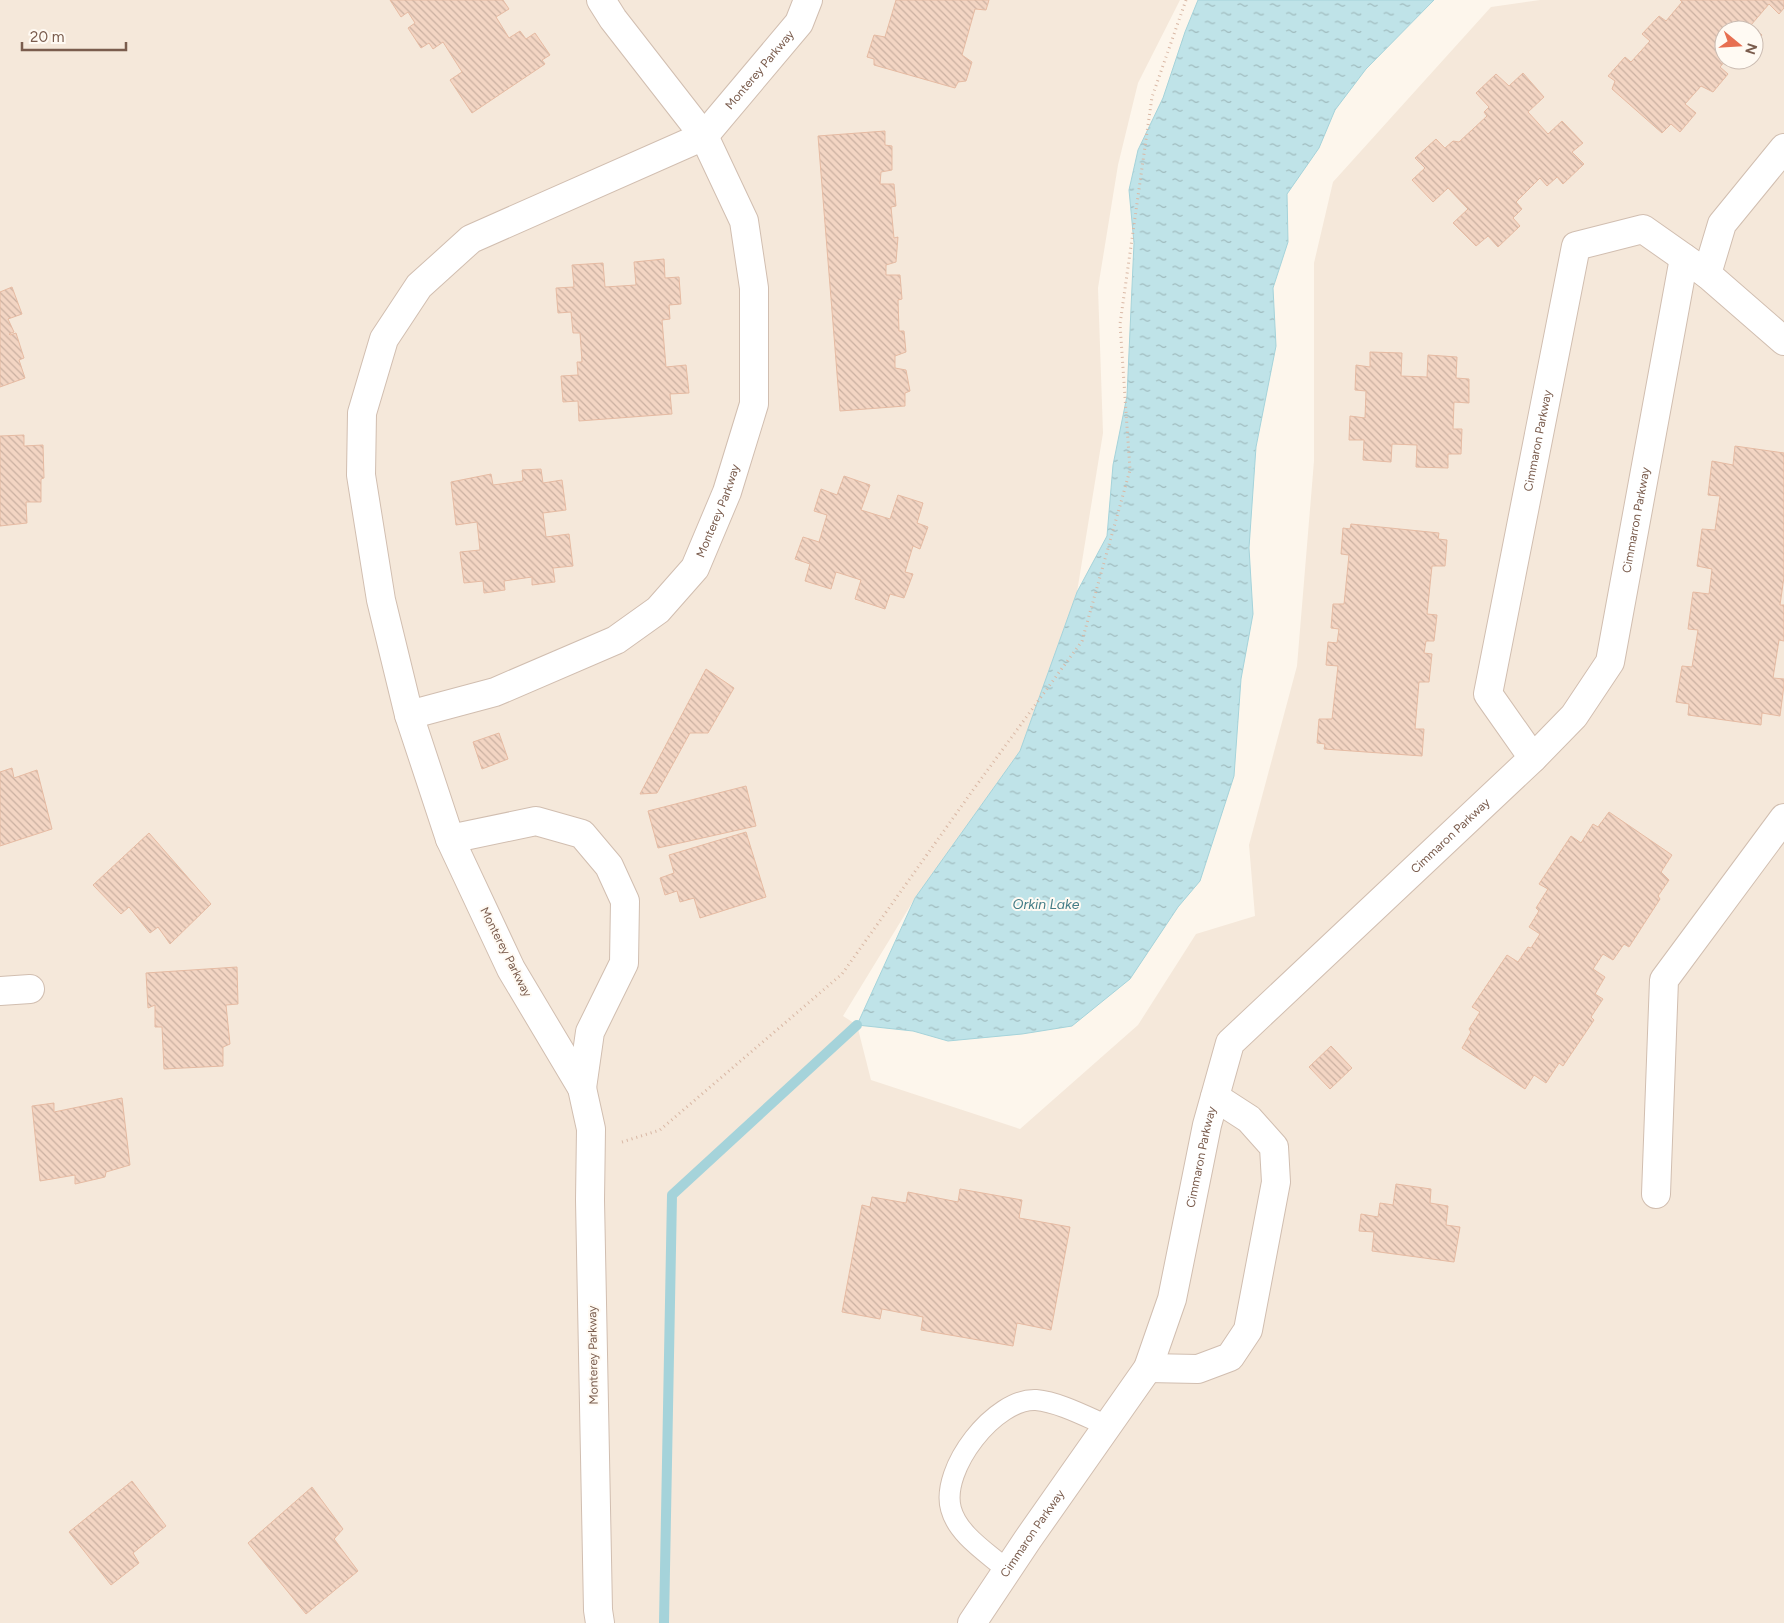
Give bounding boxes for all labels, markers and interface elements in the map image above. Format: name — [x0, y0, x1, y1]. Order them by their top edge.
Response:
scale bar — [22, 20, 126, 52]
north arrow — [1714, 20, 1764, 70]
street label: Monterey Parkway — [722, 27, 797, 112]
text: 20 m — [30, 28, 64, 46]
text: N — [1741, 41, 1761, 57]
street label: Cimmaron Parkway — [1521, 388, 1555, 493]
street label: Monterey Parkway — [693, 462, 742, 560]
street label: Cimmarron Parkway — [1619, 465, 1653, 574]
street label: Cimmaron Parkway — [1408, 795, 1493, 876]
water label: Orkin Lake — [1013, 896, 1080, 913]
street label: Monterey Parkway — [477, 905, 535, 1000]
street label: Cimmaron Parkway — [1184, 1104, 1219, 1209]
street label: Monterey Parkway — [585, 1305, 601, 1405]
street label: Cimmaron Parkway — [997, 1486, 1068, 1580]

